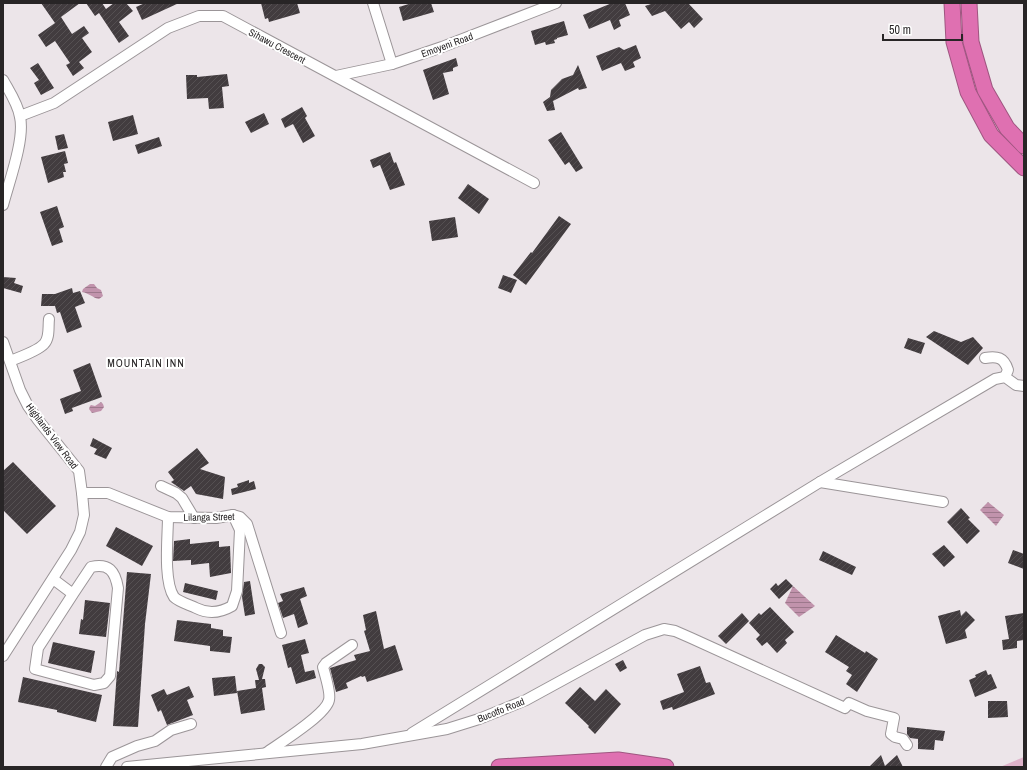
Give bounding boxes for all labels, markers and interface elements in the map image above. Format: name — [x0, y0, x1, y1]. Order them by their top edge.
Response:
scale bar — [883, 16, 962, 42]
text: 50 m — [889, 22, 911, 38]
street label: Sihawu Crescent — [246, 26, 308, 67]
street label: Emoyeni Road — [419, 30, 475, 60]
district label: MOUNTAIN INN — [107, 356, 185, 370]
street label: Highlands View Road — [23, 400, 81, 472]
street label: Lilanga Street — [183, 510, 235, 524]
street label: Bucotfo Road — [476, 695, 526, 725]

